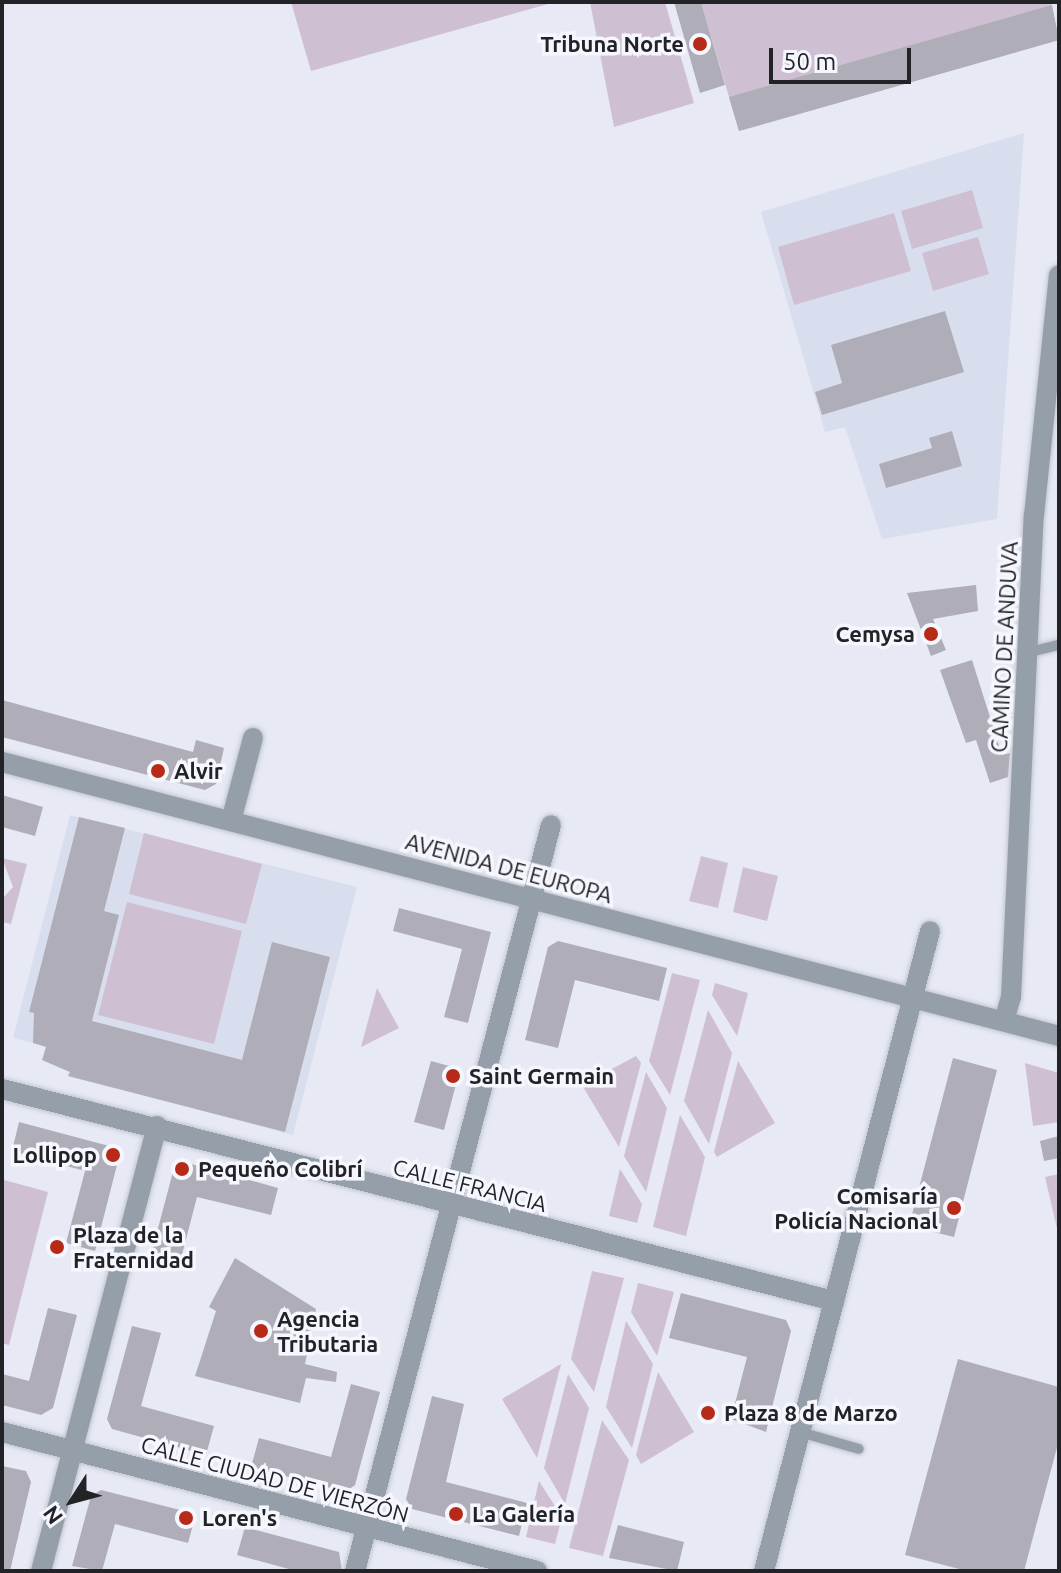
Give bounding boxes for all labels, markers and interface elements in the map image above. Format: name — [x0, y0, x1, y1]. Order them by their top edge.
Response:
place label: Tribuna Norte — [540, 31, 684, 57]
scale bar — [773, 32, 915, 82]
marker: Tribuna Norte — [691, 35, 709, 53]
text: 50 m — [783, 48, 836, 75]
street label: CAMINO DE ANDUVA — [985, 541, 1023, 753]
place label: Cemysa — [835, 621, 915, 647]
marker: Cemysa — [922, 625, 940, 643]
place label: Alvir — [174, 758, 223, 784]
marker: Alvir — [149, 762, 167, 780]
street label: AVENIDA DE EUROPA — [403, 828, 615, 908]
place label: Saint Germain — [469, 1063, 614, 1089]
marker: Saint Germain — [444, 1067, 462, 1085]
place label: Lollipop — [13, 1142, 97, 1168]
marker: Lollipop — [104, 1146, 122, 1164]
street label: CALLE FRANCIA — [390, 1153, 550, 1217]
place label: Pequeño Colibrí — [198, 1156, 363, 1182]
marker: Pequeño Colibrí — [173, 1160, 191, 1178]
place label: Comisaría Policía Nacional — [774, 1182, 938, 1234]
marker: Comisaría Policía Nacional — [945, 1199, 963, 1217]
place label: Plaza de la Fraternidad — [73, 1221, 194, 1272]
marker: Plaza de la Fraternidad — [48, 1238, 66, 1256]
place label: Agencia Tributaria — [277, 1305, 378, 1356]
marker: Agencia Tributaria — [252, 1322, 270, 1340]
place label: Plaza 8 de Marzo — [724, 1400, 898, 1426]
marker: Plaza 8 de Marzo — [699, 1404, 717, 1422]
street label: CALLE CIUDAD DE VIERZÓN — [138, 1431, 412, 1527]
north arrow — [32, 1461, 112, 1541]
text: N — [37, 1501, 67, 1529]
place label: La Galería — [472, 1501, 575, 1527]
place label: Loren's — [202, 1505, 277, 1531]
marker: La Galería — [447, 1505, 465, 1523]
marker: Loren's — [177, 1509, 195, 1527]

